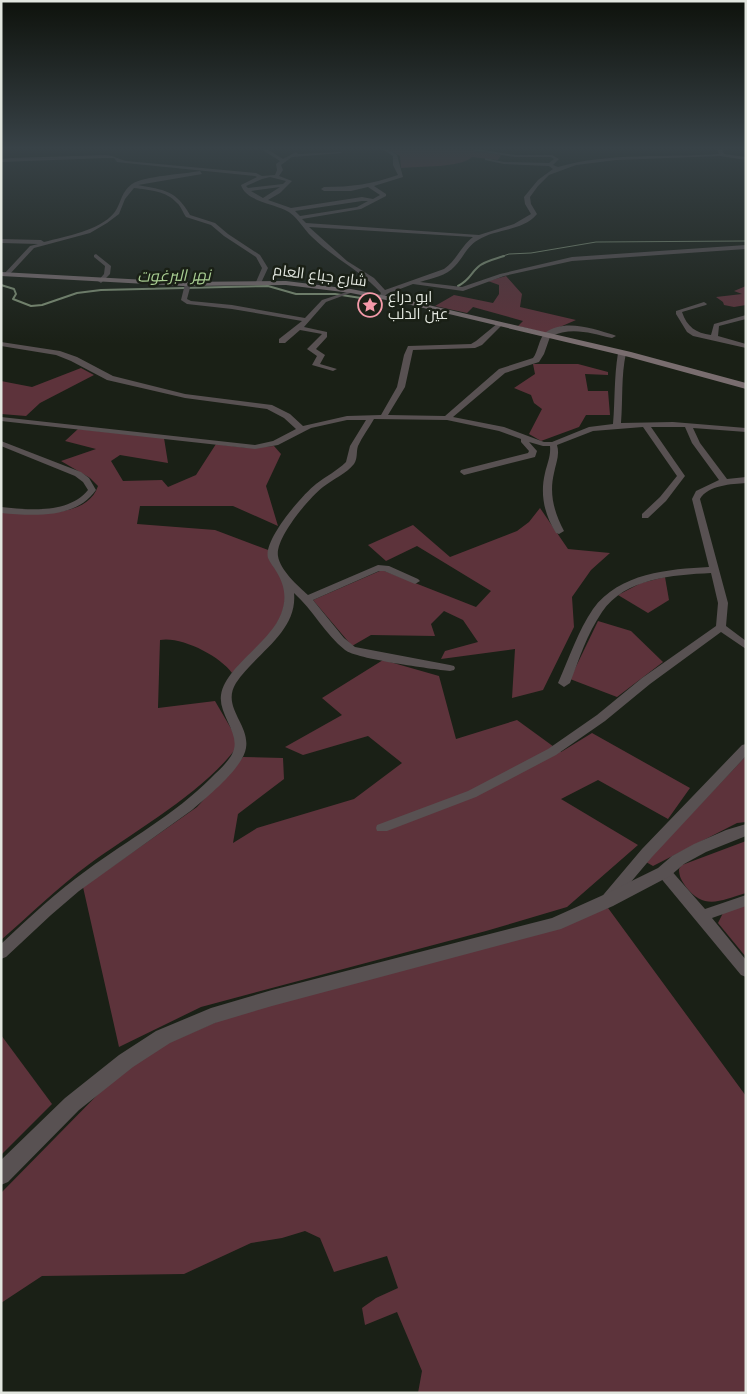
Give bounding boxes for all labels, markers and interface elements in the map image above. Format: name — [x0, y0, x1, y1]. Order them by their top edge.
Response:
street label: شارع جباع العام — [272, 260, 368, 292]
water label: نهر البرغوت — [137, 264, 213, 286]
place label: ابو دراع عين الدلب — [388, 287, 448, 324]
place icon: ابو دراع عين الدلب — [357, 292, 383, 318]

